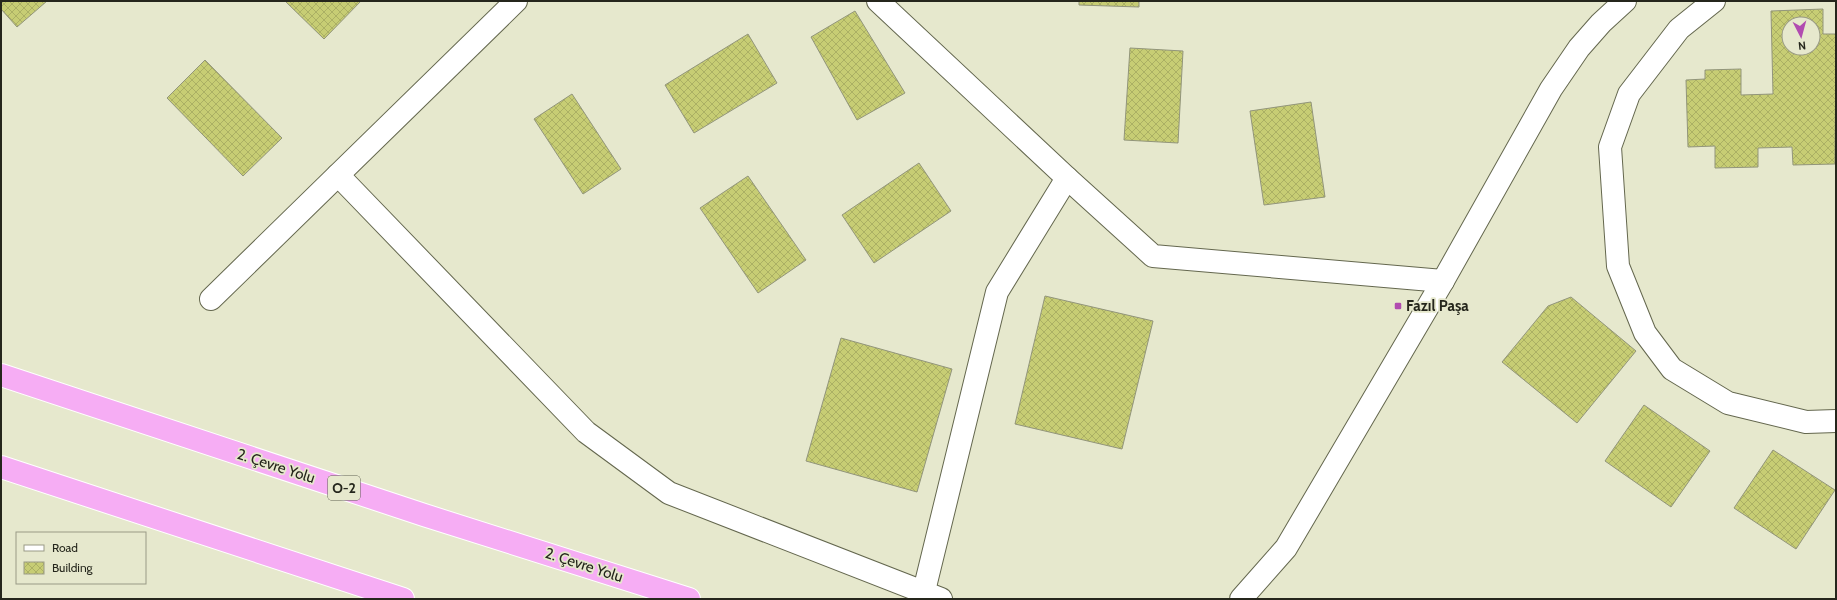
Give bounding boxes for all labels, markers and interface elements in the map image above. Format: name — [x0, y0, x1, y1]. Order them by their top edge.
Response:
north arrow — [1781, 16, 1821, 56]
text: N — [1797, 39, 1807, 53]
place label: Fazıl Paşa — [1406, 297, 1469, 315]
marker: Fazıl Paşa — [1393, 301, 1403, 311]
street label: 2. Çevre Yolu — [235, 445, 317, 487]
road number: O-2 — [328, 476, 360, 500]
legend — [16, 532, 146, 584]
text: Road — [52, 540, 78, 555]
street label: 2. Çevre Yolu — [543, 544, 625, 586]
text: Building — [52, 560, 94, 575]

